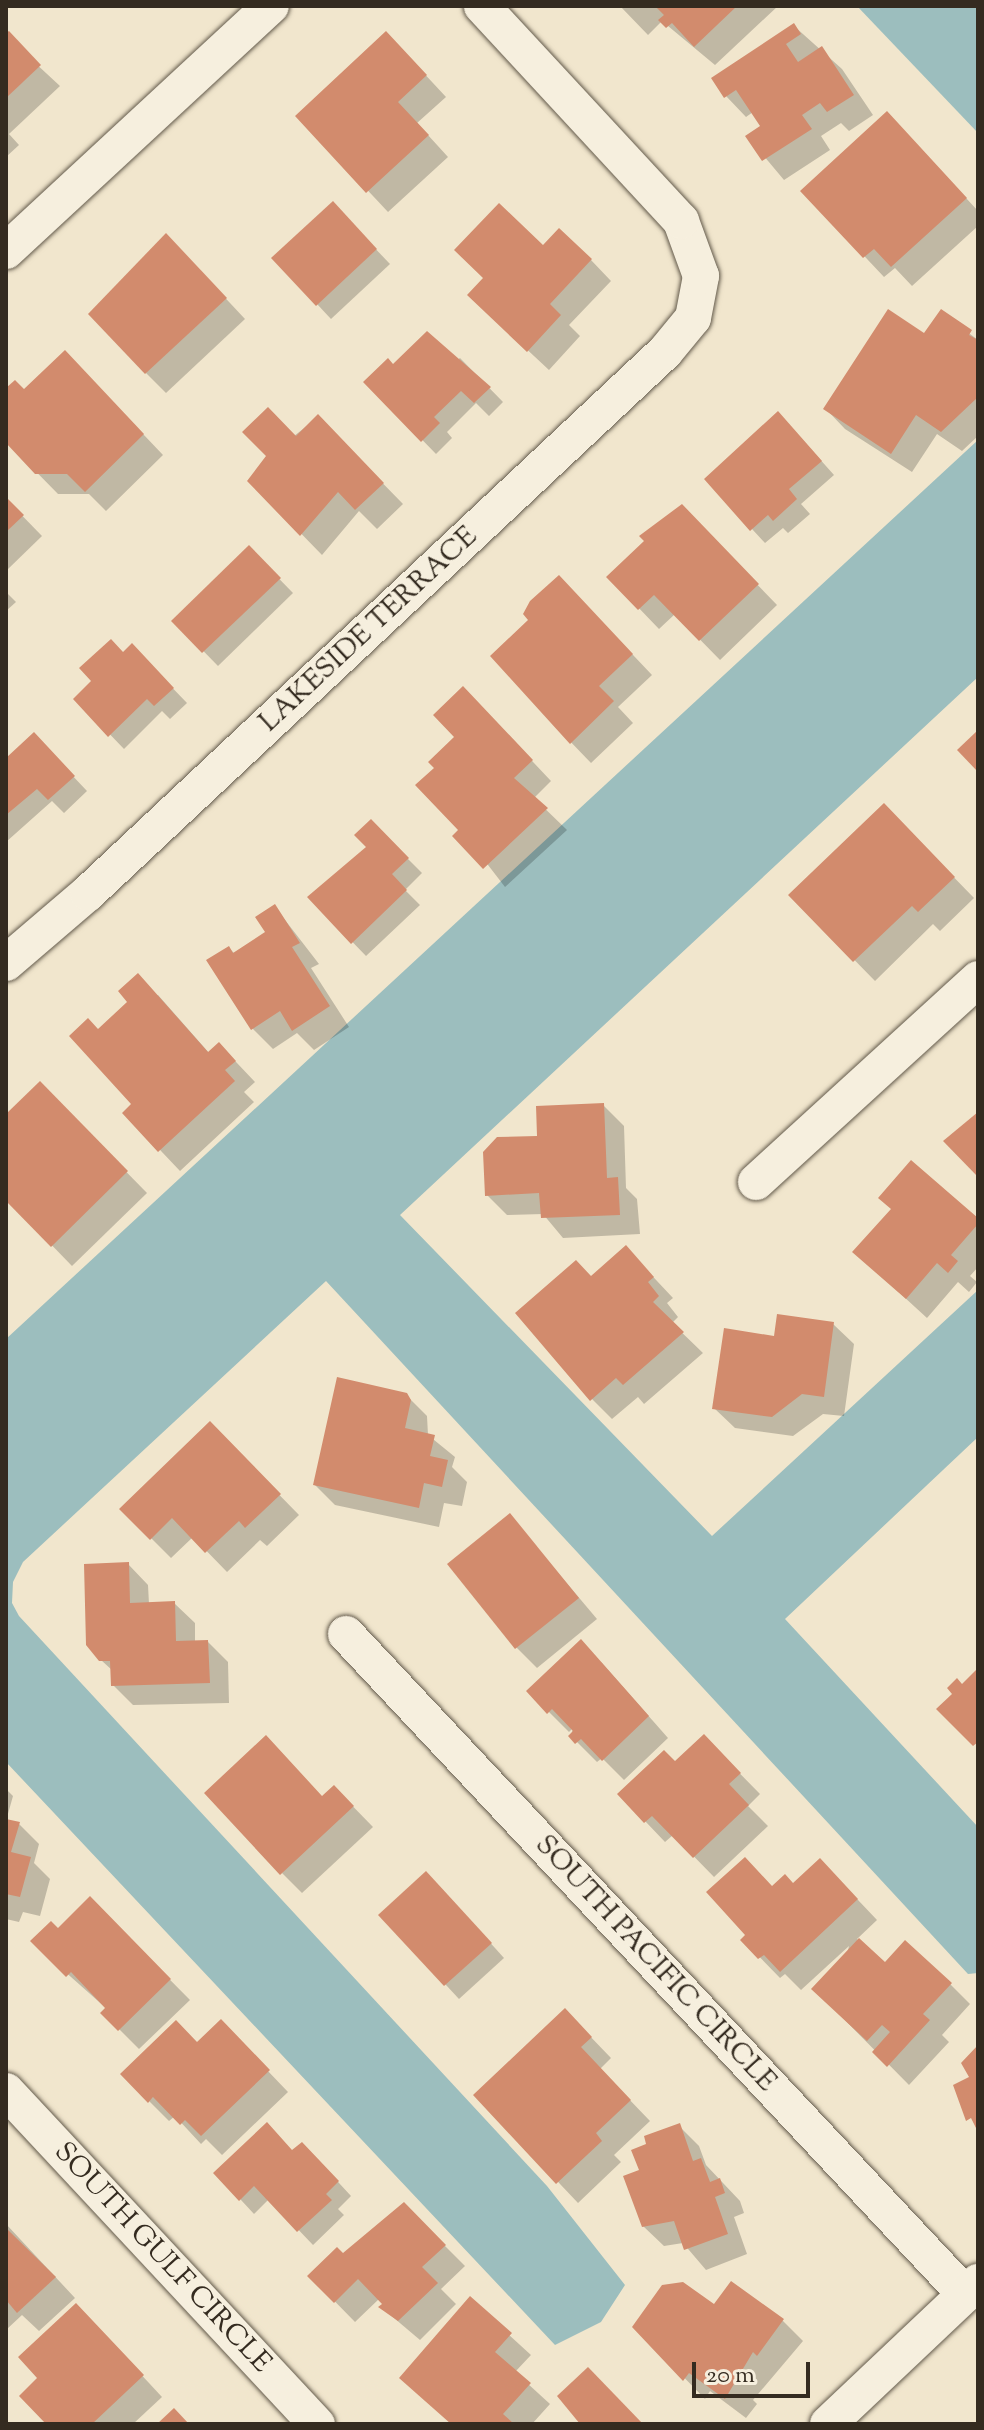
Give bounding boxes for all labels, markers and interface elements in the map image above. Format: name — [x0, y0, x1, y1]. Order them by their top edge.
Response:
street label: LAKESIDE TERRACE — [253, 520, 485, 740]
street label: SOUTH PACIFIC CIRCLE — [527, 1829, 783, 2099]
street label: SOUTH GULF CIRCLE — [46, 2136, 278, 2380]
scale bar — [696, 2346, 814, 2396]
text: 20 m — [706, 2359, 755, 2393]

